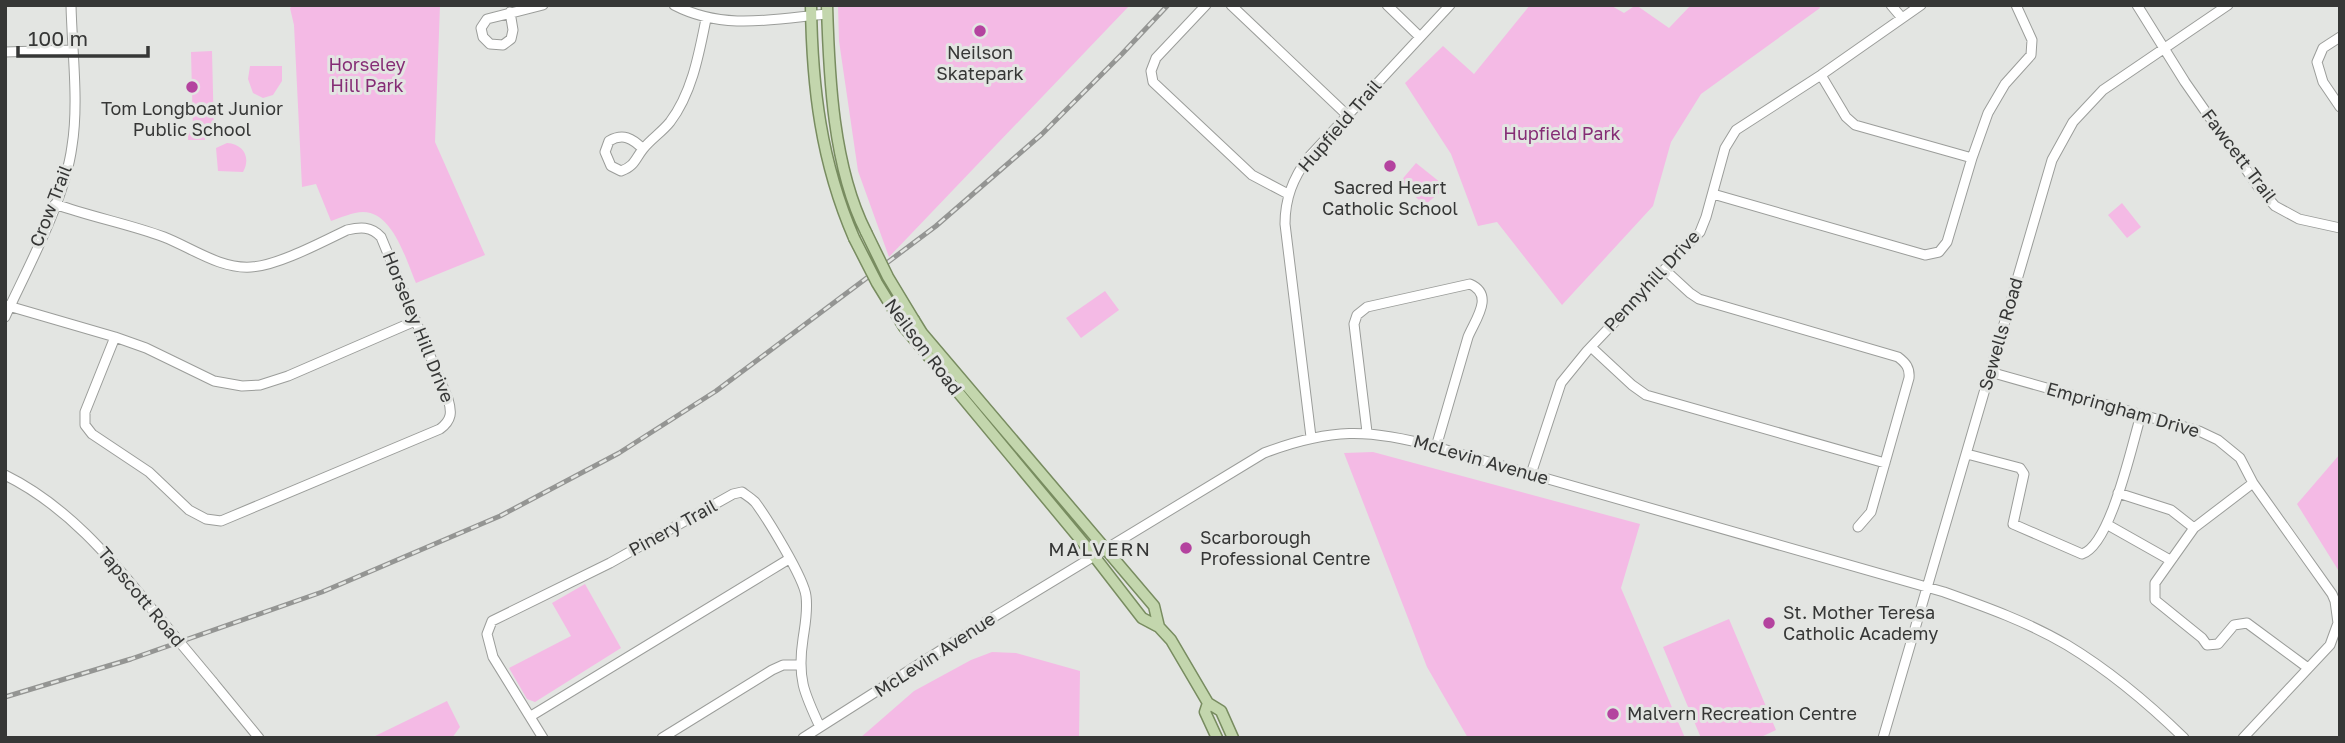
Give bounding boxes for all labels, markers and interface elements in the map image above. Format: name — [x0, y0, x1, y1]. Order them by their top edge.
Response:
scale bar — [18, 14, 147, 58]
marker: Neilson Skatepark — [972, 23, 988, 39]
text: 100 m — [28, 25, 88, 51]
place label: Neilson Skatepark — [936, 41, 1024, 84]
park label: Horseley Hill Park — [328, 53, 406, 96]
street label: Hupfield Trail — [1293, 74, 1386, 176]
marker: Tom Longboat Junior Public School — [184, 79, 200, 95]
place label: Tom Longboat Junior Public School — [101, 97, 283, 140]
street label: Fawcett Trail — [2198, 105, 2282, 206]
park label: Hupfield Park — [1503, 122, 1621, 144]
marker: Sacred Heart Catholic School — [1382, 158, 1398, 174]
street label: Crow Trail — [24, 161, 76, 250]
place label: Sacred Heart Catholic School — [1322, 176, 1458, 219]
street label: Pennyhill Drive — [1599, 225, 1704, 336]
street label: Horseley Hill Drive — [379, 248, 459, 405]
street label: Sewells Road — [1973, 275, 2027, 393]
street label: Neilson Road — [880, 294, 967, 399]
street label: Empringham Drive — [2044, 377, 2202, 441]
street label: McLevin Avenue — [1411, 429, 1551, 489]
street label: Pinery Trail — [625, 494, 721, 560]
place label: Scarborough Professional Centre — [1200, 526, 1370, 569]
district label: MALVERN — [1048, 537, 1152, 560]
marker: Scarborough Professional Centre — [1178, 540, 1194, 556]
street label: Tapscott Road — [94, 542, 190, 651]
place label: St. Mother Teresa Catholic Academy — [1783, 601, 1938, 644]
street label: McLevin Avenue — [870, 607, 999, 701]
marker: St. Mother Teresa Catholic Academy — [1761, 615, 1777, 631]
place label: Malvern Recreation Centre — [1627, 702, 1857, 724]
marker: Malvern Recreation Centre — [1605, 706, 1621, 722]

